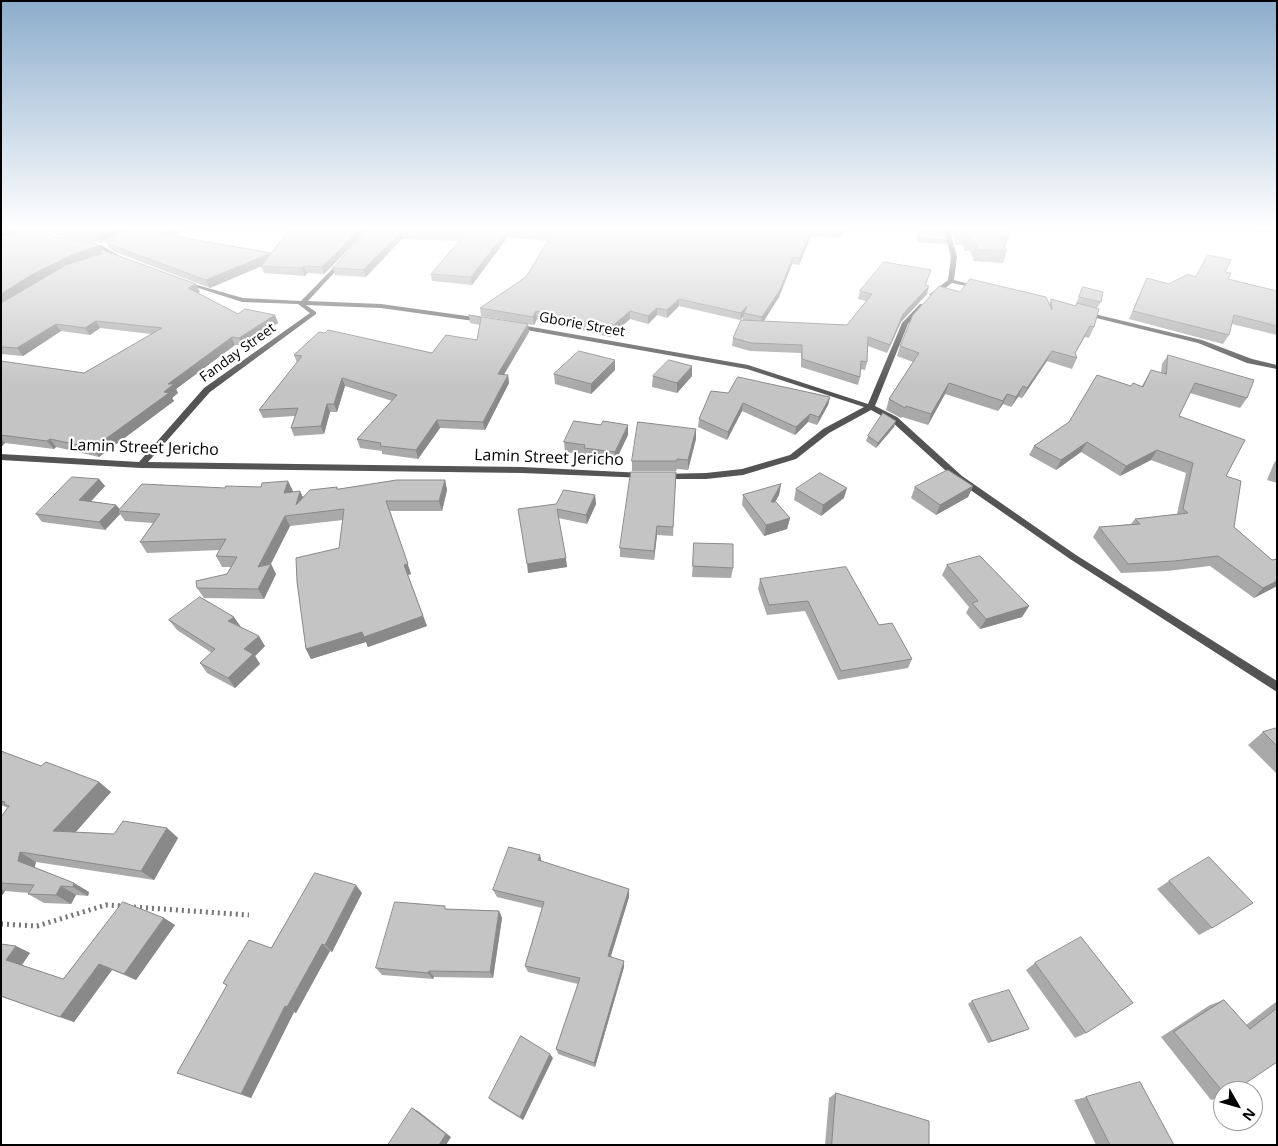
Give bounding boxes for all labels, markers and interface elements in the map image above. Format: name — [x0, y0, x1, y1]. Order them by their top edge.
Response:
street label: Gborie Street — [538, 309, 626, 341]
street label: Fanday Street — [197, 320, 279, 386]
street label: Lamin Street Jericho — [69, 436, 219, 460]
street label: Lamin Street Jericho — [474, 446, 624, 470]
north arrow — [1213, 1081, 1263, 1131]
text: N — [1238, 1105, 1260, 1125]

